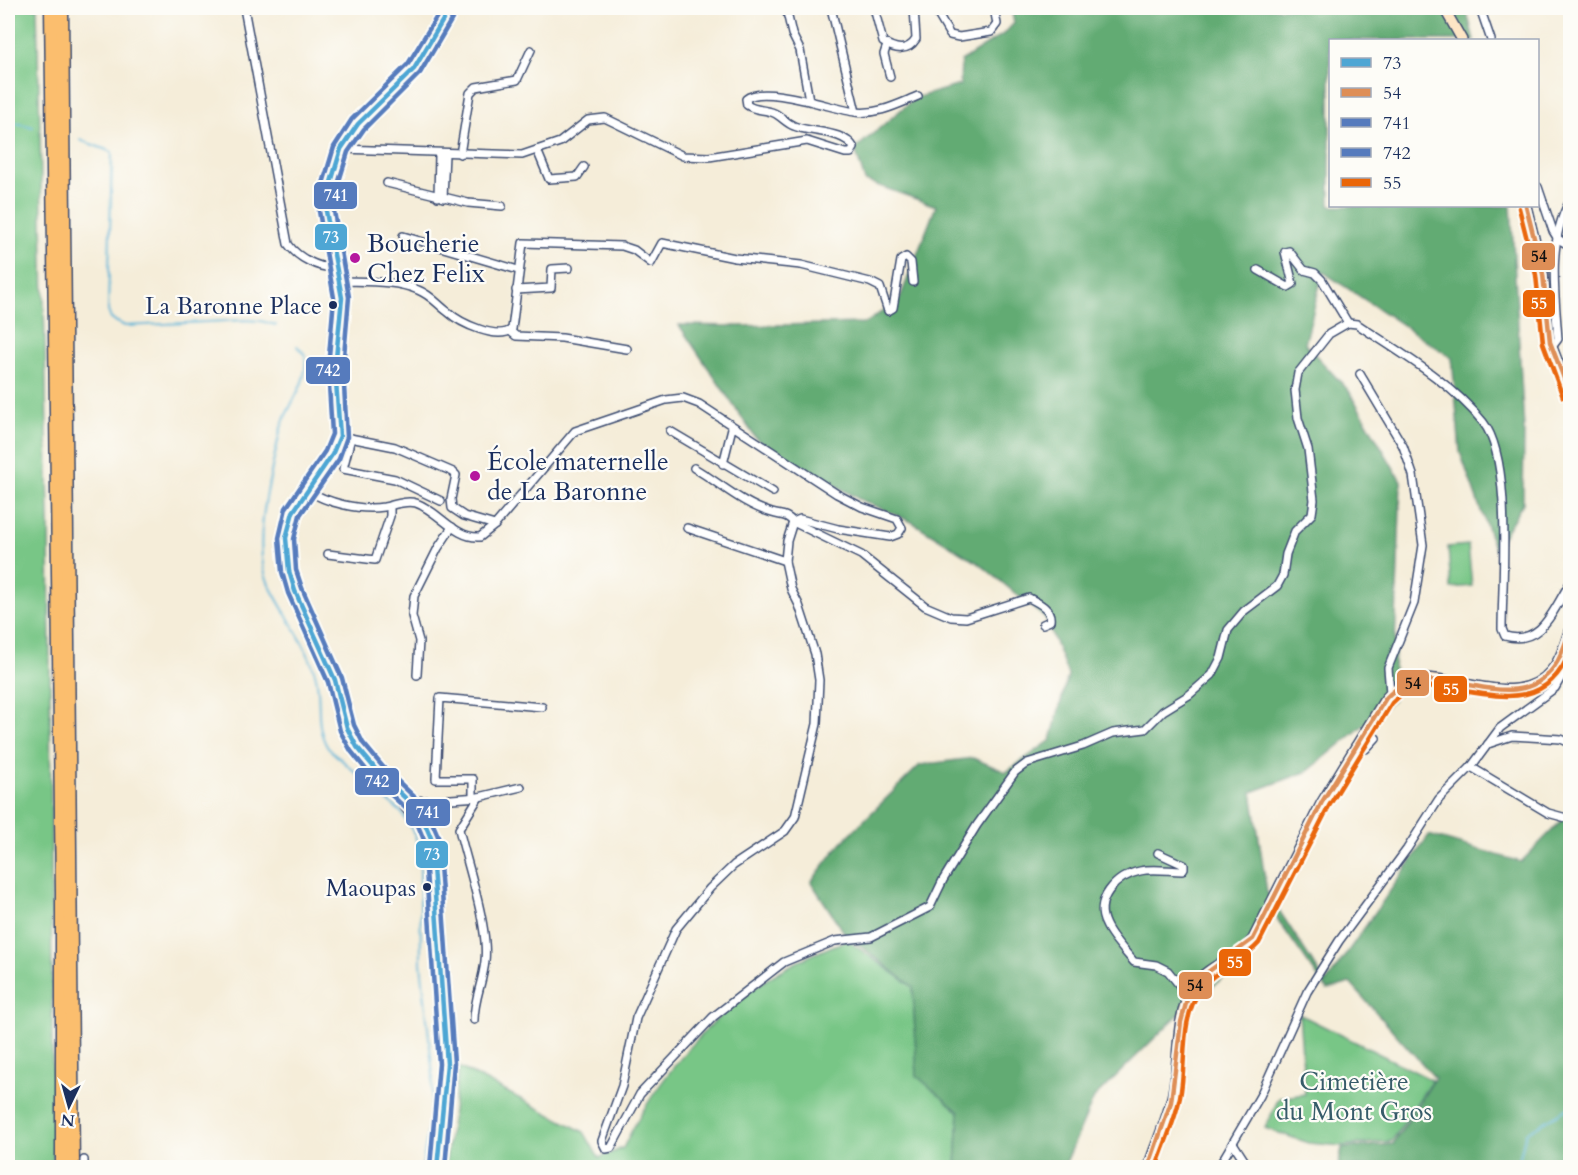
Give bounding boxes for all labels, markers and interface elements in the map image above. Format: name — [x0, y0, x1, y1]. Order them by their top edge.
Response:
legend — [1329, 39, 1539, 207]
text: 73 — [1383, 51, 1401, 76]
text: 54 — [1383, 81, 1401, 106]
text: 741 — [1383, 111, 1411, 136]
text: 742 — [1383, 141, 1411, 166]
text: 55 — [1383, 171, 1401, 196]
line badge: 741 — [313, 181, 358, 210]
text: 741 — [324, 185, 348, 207]
line badge: 73 — [314, 223, 348, 251]
place label: Boucherie Chez Felix — [367, 226, 485, 291]
text: 73 — [323, 227, 339, 249]
line badge: 54 — [1521, 242, 1556, 271]
text: 54 — [1531, 246, 1547, 268]
marker: Boucherie Chez Felix — [348, 251, 362, 265]
line badge: 55 — [1522, 289, 1556, 318]
place label: La Baronne Place — [145, 290, 322, 323]
text: 55 — [1531, 293, 1547, 315]
marker: La Baronne Place — [327, 299, 339, 311]
line badge: 742 — [305, 356, 351, 385]
text: 742 — [316, 360, 340, 382]
place label: École maternelle de La Baronne — [487, 444, 669, 509]
marker: École maternelle de La Baronne — [468, 469, 482, 483]
line badge: 54 — [1396, 669, 1430, 697]
text: 54 — [1405, 673, 1421, 695]
line badge: 55 — [1433, 675, 1468, 703]
text: 55 — [1443, 679, 1459, 701]
line badge: 742 — [354, 767, 400, 796]
text: 742 — [365, 771, 389, 793]
line badge: 741 — [405, 798, 451, 827]
text: 741 — [416, 802, 440, 824]
line badge: 73 — [415, 840, 449, 869]
text: 73 — [424, 844, 440, 866]
place label: Maoupas — [326, 872, 416, 905]
marker: Maoupas — [421, 881, 433, 893]
line badge: 55 — [1218, 948, 1252, 977]
text: 55 — [1227, 952, 1243, 974]
line badge: 54 — [1178, 971, 1213, 1000]
text: 54 — [1187, 975, 1203, 997]
park label: Cimetière du Mont Gros — [1276, 1064, 1432, 1129]
north arrow — [39, 1076, 99, 1136]
text: N — [60, 1108, 76, 1132]

